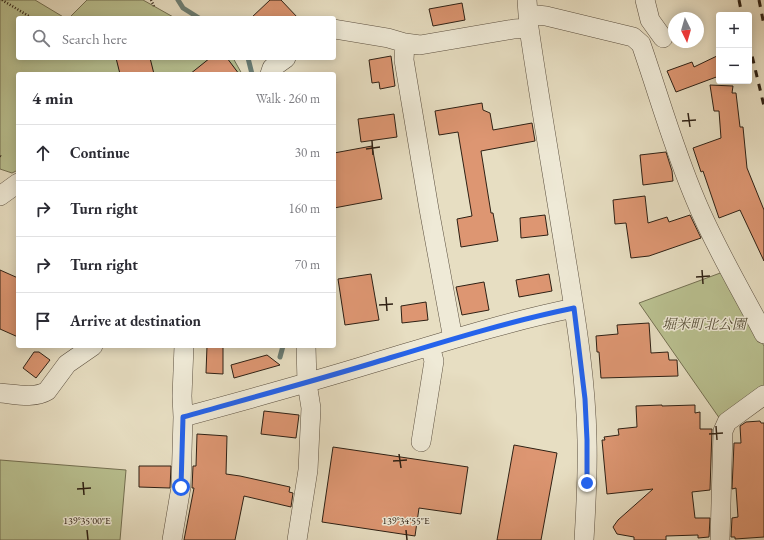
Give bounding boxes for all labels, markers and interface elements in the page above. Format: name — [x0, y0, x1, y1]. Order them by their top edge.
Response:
north arrow — [668, 12, 704, 48]
map controls — [716, 12, 752, 84]
button: + — [716, 12, 752, 48]
search box — [16, 16, 336, 60]
icon: search — [30, 27, 52, 49]
text: Search here — [62, 29, 127, 48]
button: − — [716, 48, 752, 84]
text: 4 min — [32, 87, 73, 109]
text: Walk · 260 m — [256, 90, 320, 107]
icon: ahead — [32, 142, 54, 164]
text: Continue — [70, 143, 130, 162]
text: 30 m — [295, 144, 320, 161]
icon: right — [32, 198, 54, 220]
text: Turn right — [70, 199, 138, 218]
text: 160 m — [289, 200, 320, 217]
icon: right — [32, 254, 54, 276]
text: Turn right — [70, 255, 138, 274]
text: 70 m — [295, 256, 320, 273]
icon: arrive — [32, 310, 54, 332]
text: Arrive at destination — [70, 311, 201, 330]
park label: 堀米町北公園 — [662, 315, 748, 333]
route end — [578, 474, 596, 492]
route start — [172, 478, 190, 496]
text: 139°35'00"E — [63, 514, 111, 527]
text: 139°34'55"E — [382, 514, 430, 527]

